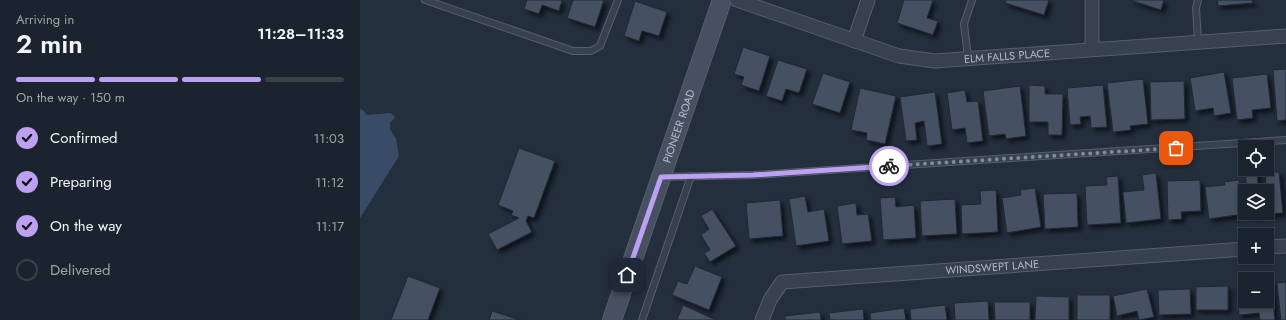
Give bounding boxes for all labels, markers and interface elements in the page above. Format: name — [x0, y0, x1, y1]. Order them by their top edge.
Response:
text: Arriving in — [16, 10, 74, 29]
text: 11:28–11:33 — [257, 23, 344, 45]
text: 2 min — [16, 25, 83, 63]
street label: ELM FALLS PLACE — [963, 45, 1051, 67]
street label: PIONEER ROAD — [659, 87, 699, 165]
text: On the way · 150 m — [16, 88, 125, 107]
icon: check — [16, 127, 38, 149]
text: Confirmed — [50, 127, 118, 149]
text: 11:03 — [314, 129, 344, 148]
pin — [1159, 131, 1193, 165]
icon: bag — [1165, 137, 1187, 159]
map controls — [1238, 140, 1274, 308]
button: locate — [1238, 140, 1274, 176]
courier — [869, 146, 909, 186]
icon: bike — [878, 155, 900, 177]
icon: check — [16, 171, 38, 193]
text: Preparing — [50, 171, 112, 193]
text: 11:12 — [315, 173, 344, 192]
button: layers — [1238, 184, 1274, 220]
icon: check — [16, 215, 38, 237]
text: On the way — [50, 215, 122, 237]
text: 11:17 — [316, 217, 344, 236]
button: + — [1238, 228, 1274, 264]
street label: WINDSWEPT LANE — [945, 256, 1040, 278]
pin — [610, 258, 644, 292]
text: Delivered — [50, 259, 111, 281]
icon: home — [616, 264, 638, 286]
button: − — [1238, 272, 1274, 308]

